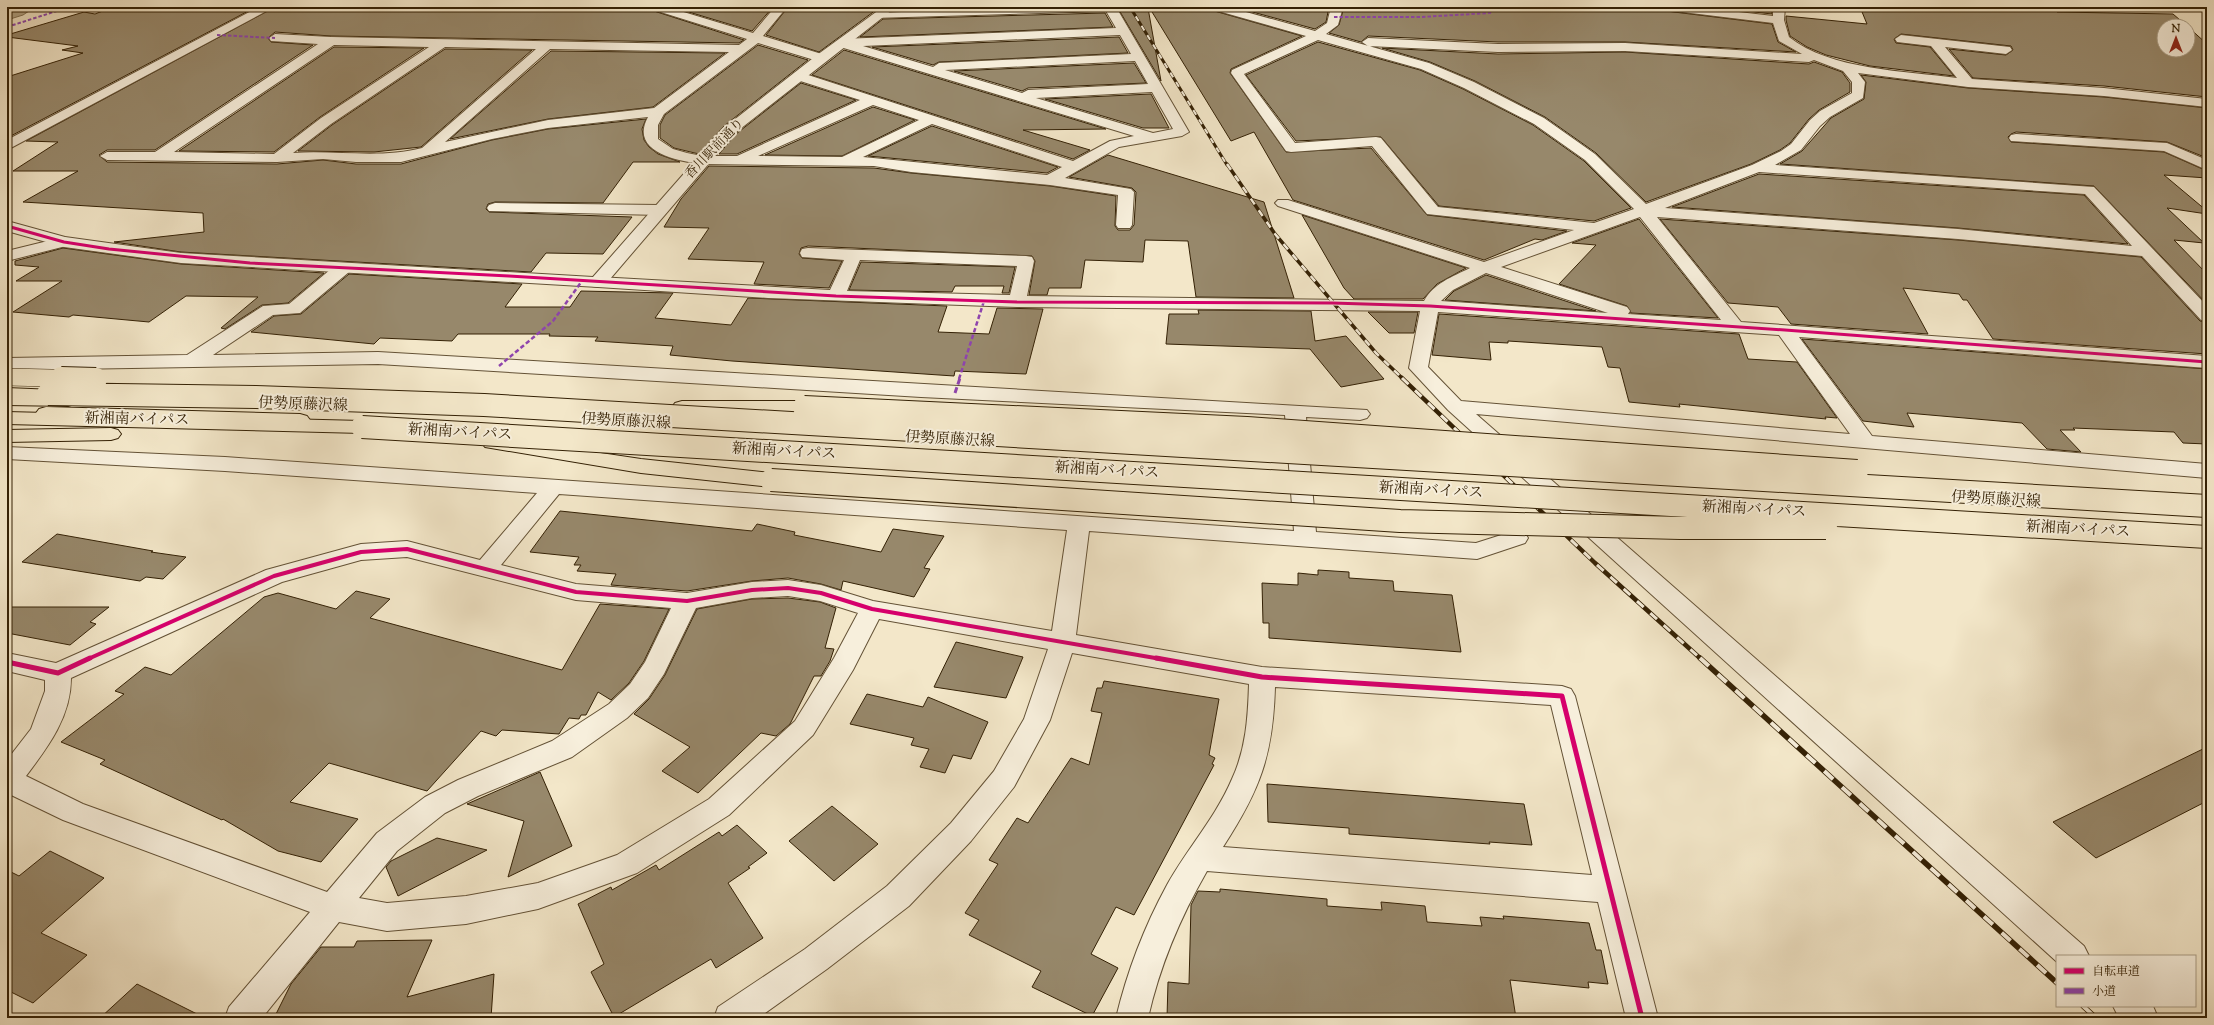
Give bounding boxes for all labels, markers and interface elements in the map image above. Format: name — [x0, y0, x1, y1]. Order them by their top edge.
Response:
north arrow — [2156, 18, 2196, 58]
text: N — [2171, 21, 2181, 37]
street label: 香川駅前通り — [681, 115, 749, 183]
street label: 伊勢原藤沢線 — [258, 393, 348, 417]
street label: 新湘南バイパス — [84, 409, 190, 431]
street label: 伊勢原藤沢線 — [581, 409, 671, 435]
street label: 新湘南バイパス — [407, 420, 513, 446]
street label: 伊勢原藤沢線 — [905, 427, 995, 453]
street label: 新湘南バイパス — [731, 439, 837, 465]
street label: 新湘南バイパス — [1054, 458, 1160, 484]
street label: 新湘南バイパス — [1378, 478, 1484, 504]
street label: 伊勢原藤沢線 — [1951, 487, 2041, 513]
street label: 新湘南バイパス — [1701, 497, 1807, 523]
street label: 新湘南バイパス — [2025, 517, 2131, 543]
legend — [2056, 955, 2196, 1007]
text: 自転車道 — [2092, 963, 2140, 981]
text: 小道 — [2092, 983, 2116, 1001]

